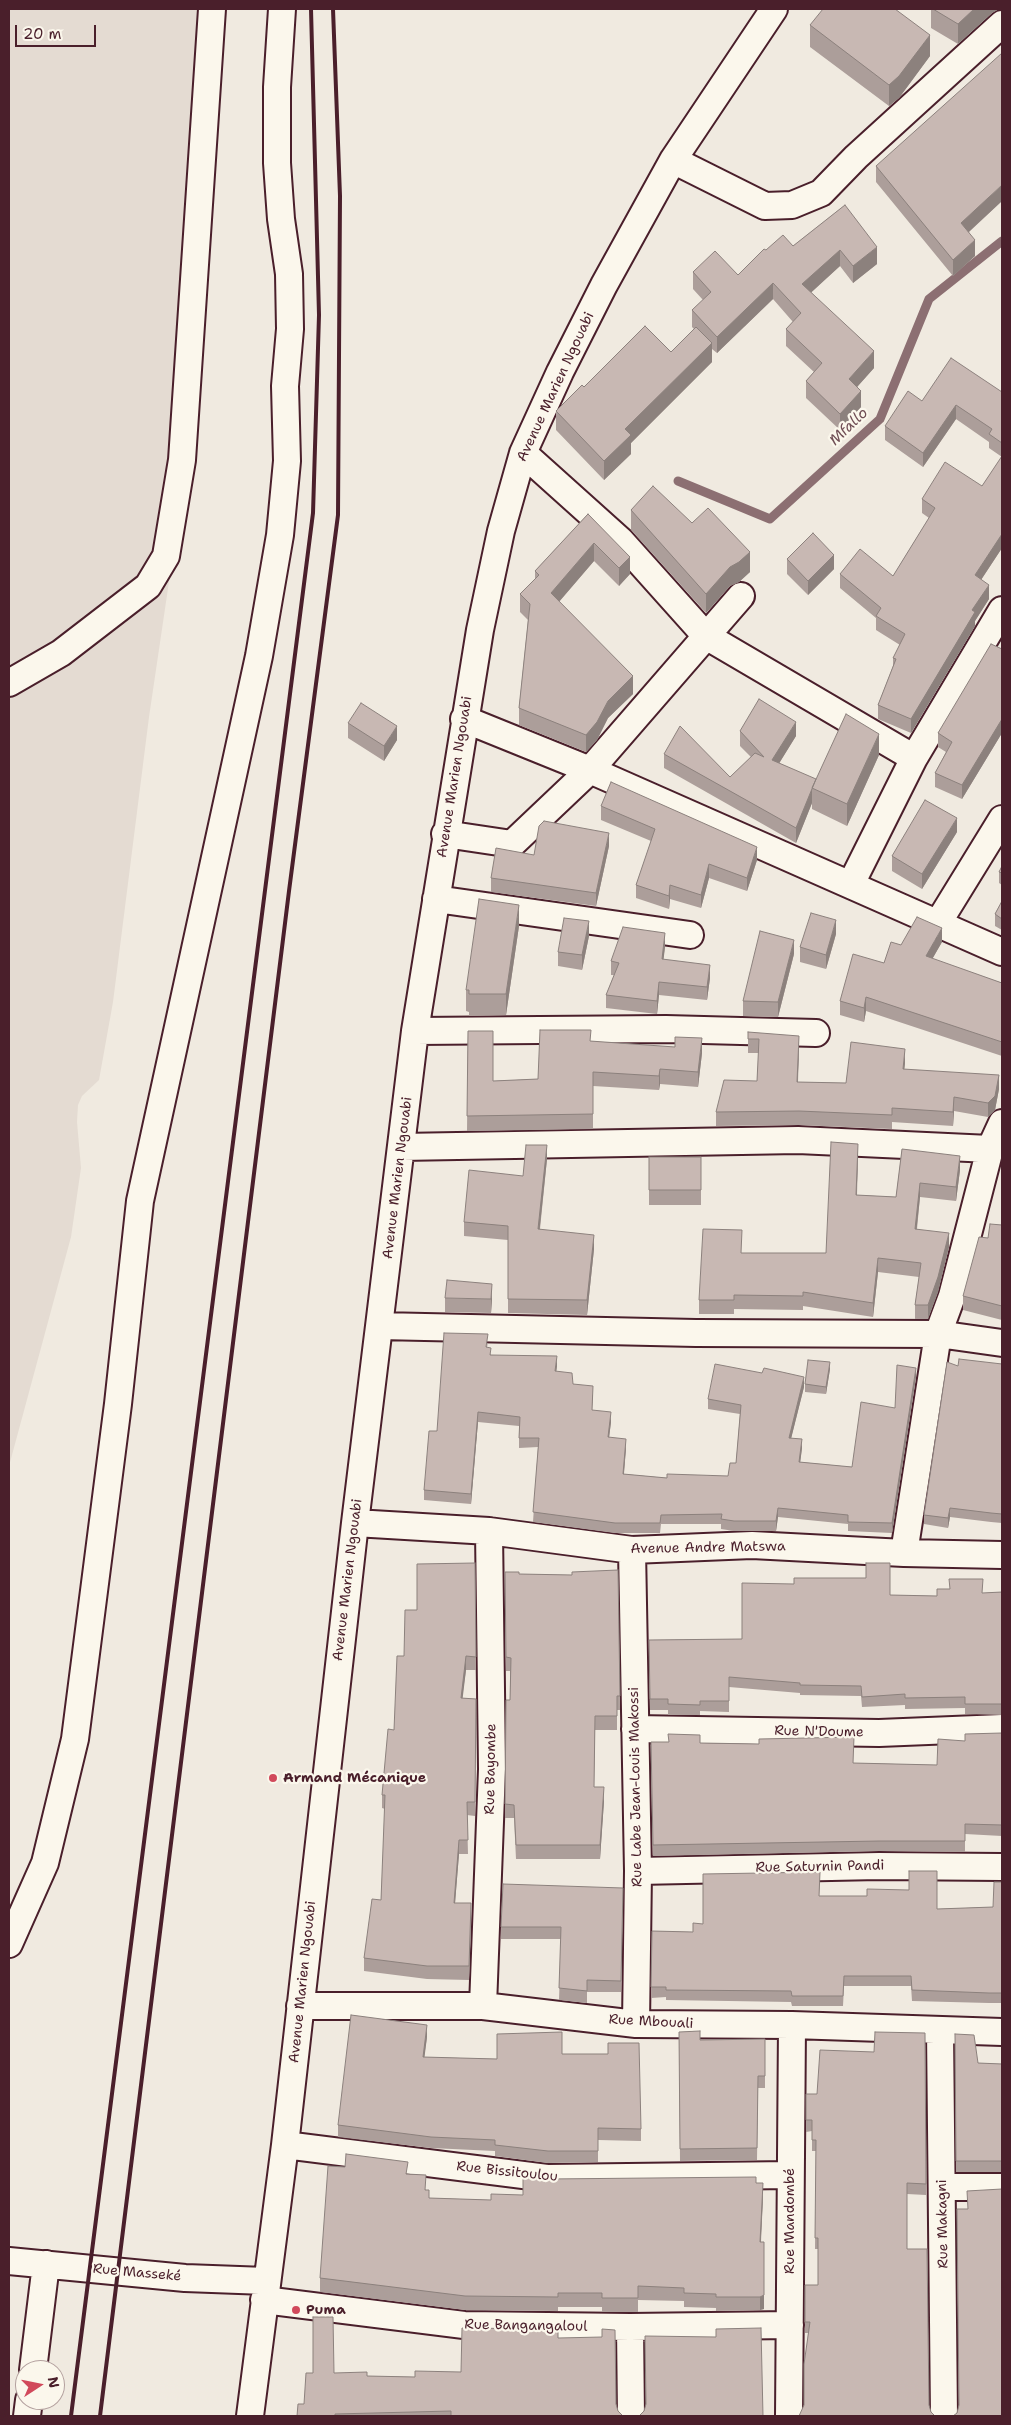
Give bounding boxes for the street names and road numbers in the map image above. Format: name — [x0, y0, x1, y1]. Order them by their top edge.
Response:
street label: Avenue Marien Ngouabi — [514, 309, 598, 465]
street label: Avenue Marien Ngouabi — [434, 695, 476, 859]
street label: Avenue Marien Ngouabi — [380, 1096, 416, 1260]
street label: Avenue Marien Ngouabi — [330, 1498, 366, 1662]
street label: Avenue Andre Matswa — [630, 1538, 786, 1558]
street label: Rue Labe Jean-Louis Makossi — [626, 1687, 646, 1887]
street label: Rue Bayombe — [482, 1723, 500, 1815]
street label: Rue N'Doume — [774, 1723, 864, 1741]
street label: Rue Saturnin Pandi — [755, 1857, 885, 1877]
street label: Avenue Marien Ngouabi — [286, 1900, 320, 2064]
street label: Rue Mbouali — [608, 2011, 694, 2033]
street label: Rue Bissitoulou — [455, 2158, 559, 2186]
street label: Rue Mandombé — [782, 2168, 798, 2274]
street label: Rue Makagni — [934, 2179, 952, 2269]
street label: Rue Masseké — [92, 2261, 182, 2285]
street label: Rue Bangangaloul — [464, 2317, 588, 2335]

